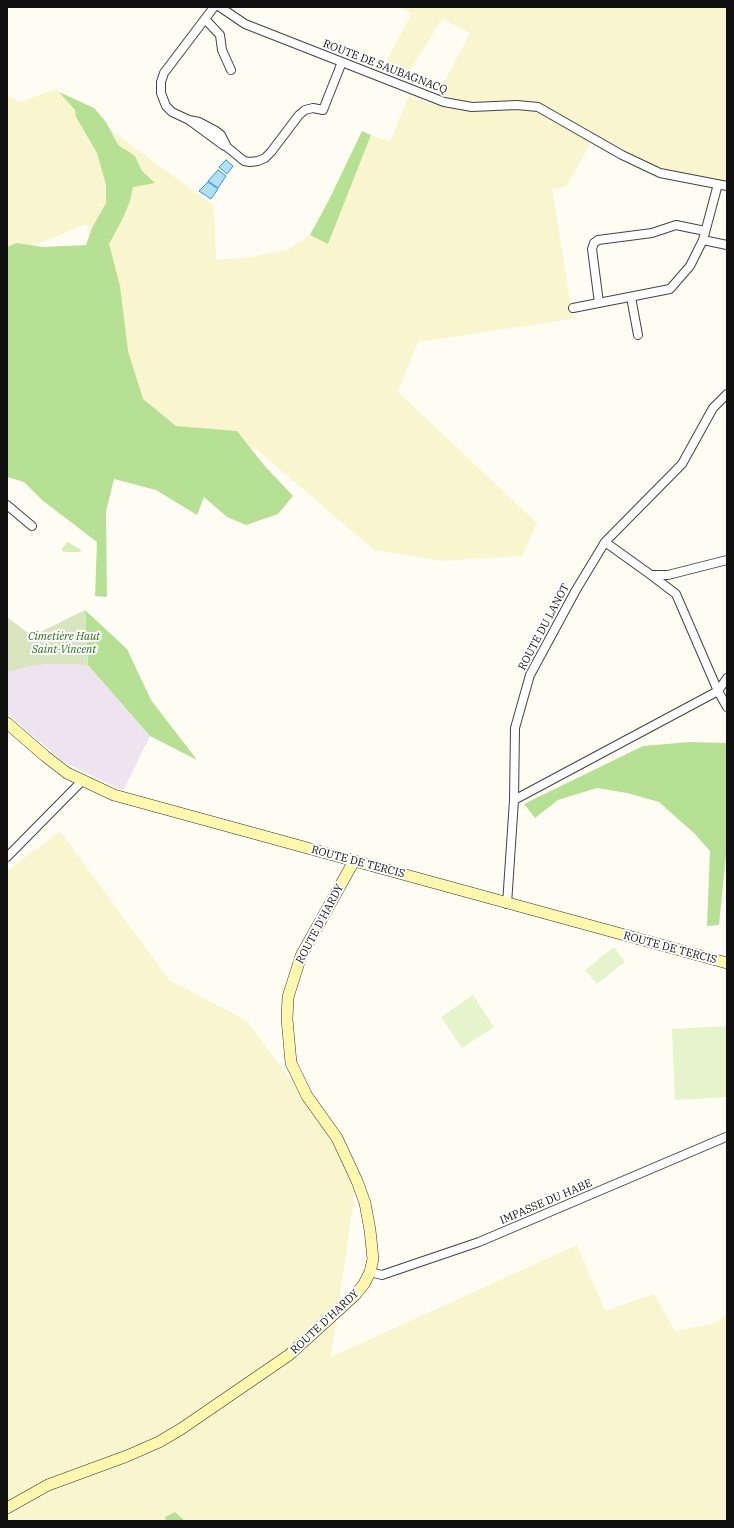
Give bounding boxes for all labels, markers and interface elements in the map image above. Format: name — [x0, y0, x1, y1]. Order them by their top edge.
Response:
street label: ROUTE DE SAUBAGNACQ — [321, 37, 449, 97]
street label: ROUTE DU LANOT — [516, 581, 572, 673]
park label: Cimetière Haut Saint-Vincent — [28, 630, 100, 656]
street label: ROUTE DE TERCIS — [310, 843, 406, 881]
street label: ROUTE D'HARDY — [293, 882, 347, 966]
street label: ROUTE DE TERCIS — [622, 929, 718, 967]
street label: IMPASSE DU HABE — [498, 1177, 594, 1227]
street label: ROUTE D'HARDY — [288, 1287, 362, 1357]

